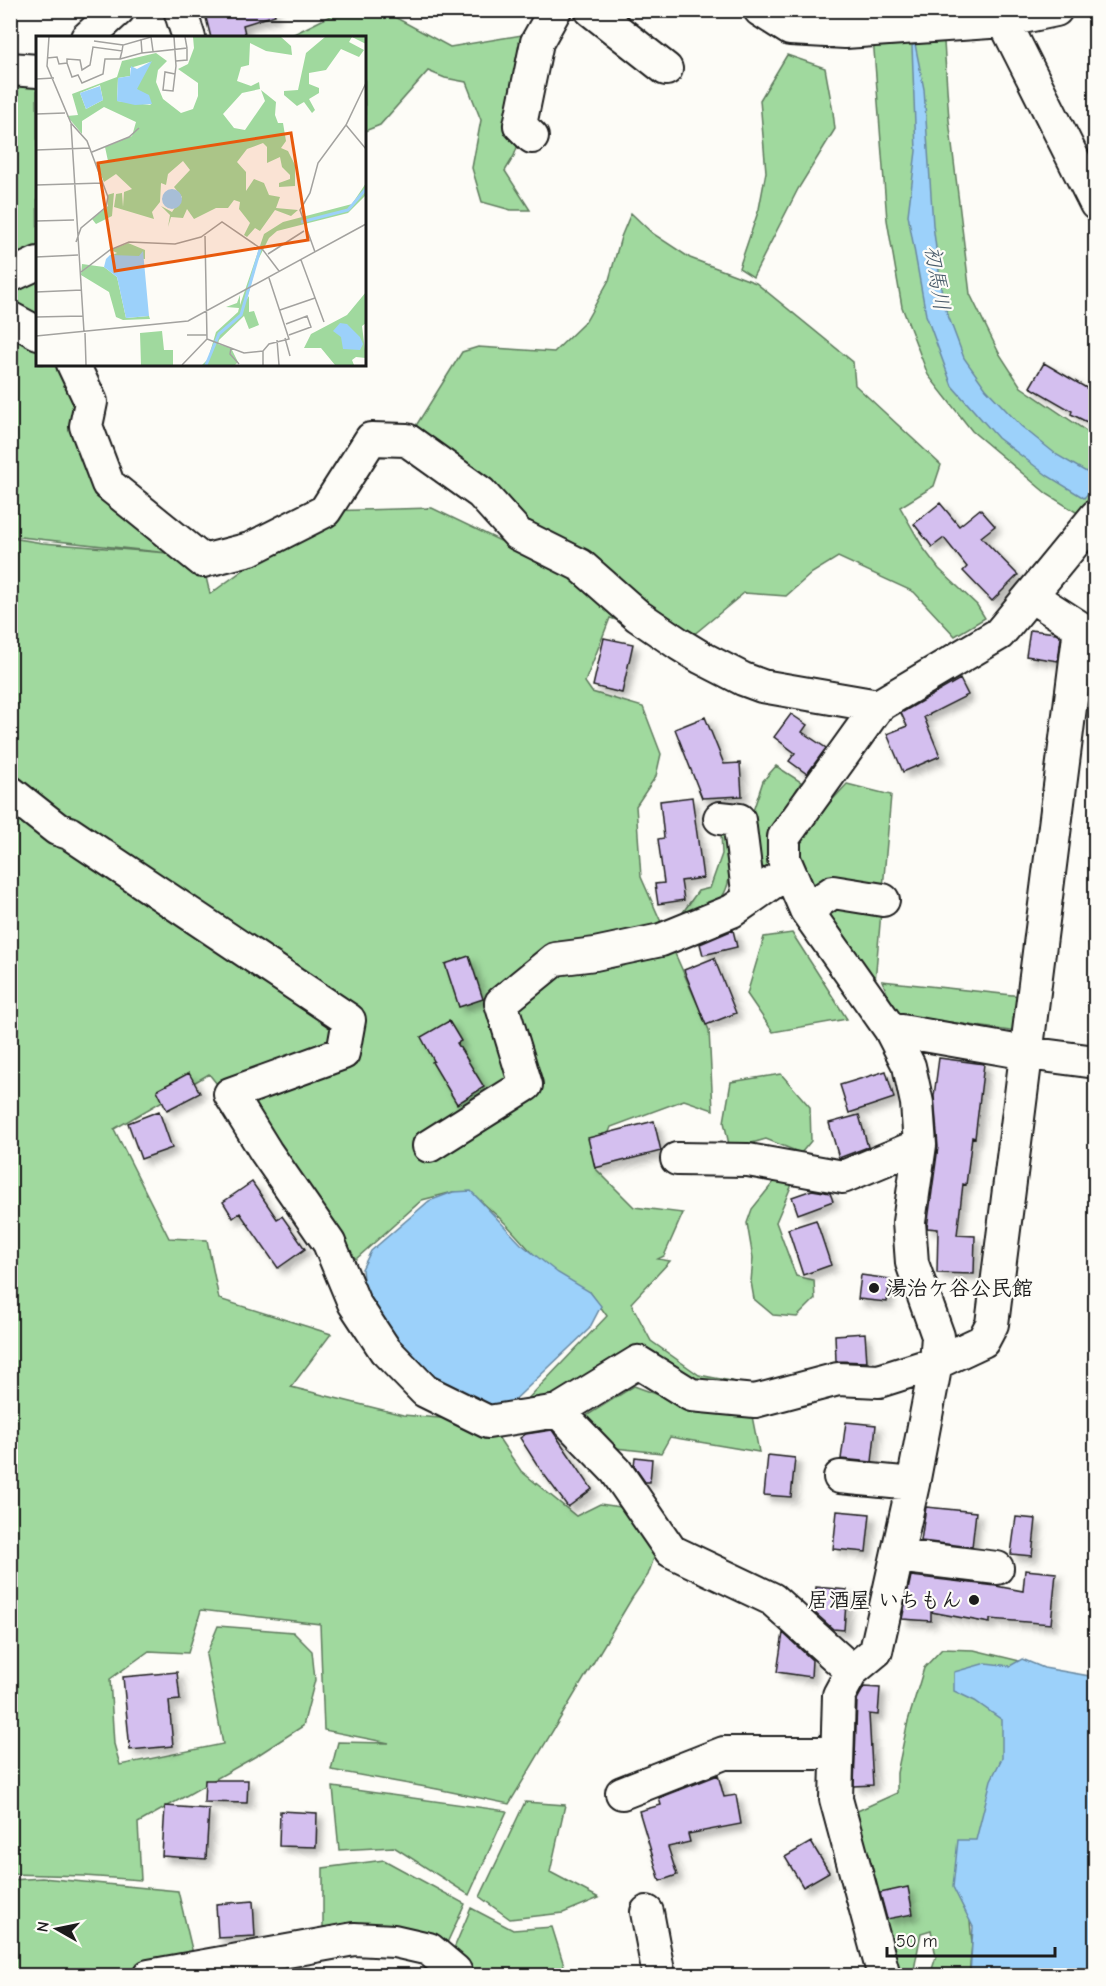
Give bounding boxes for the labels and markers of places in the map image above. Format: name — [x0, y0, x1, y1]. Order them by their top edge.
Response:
place label: 湯治ケ谷公民館 — [886, 1276, 1033, 1300]
marker: 湯治ケ谷公民館 — [867, 1281, 881, 1295]
place label: 居酒屋 いちもん — [808, 1588, 962, 1612]
marker: 居酒屋 いちもん — [967, 1593, 981, 1607]

